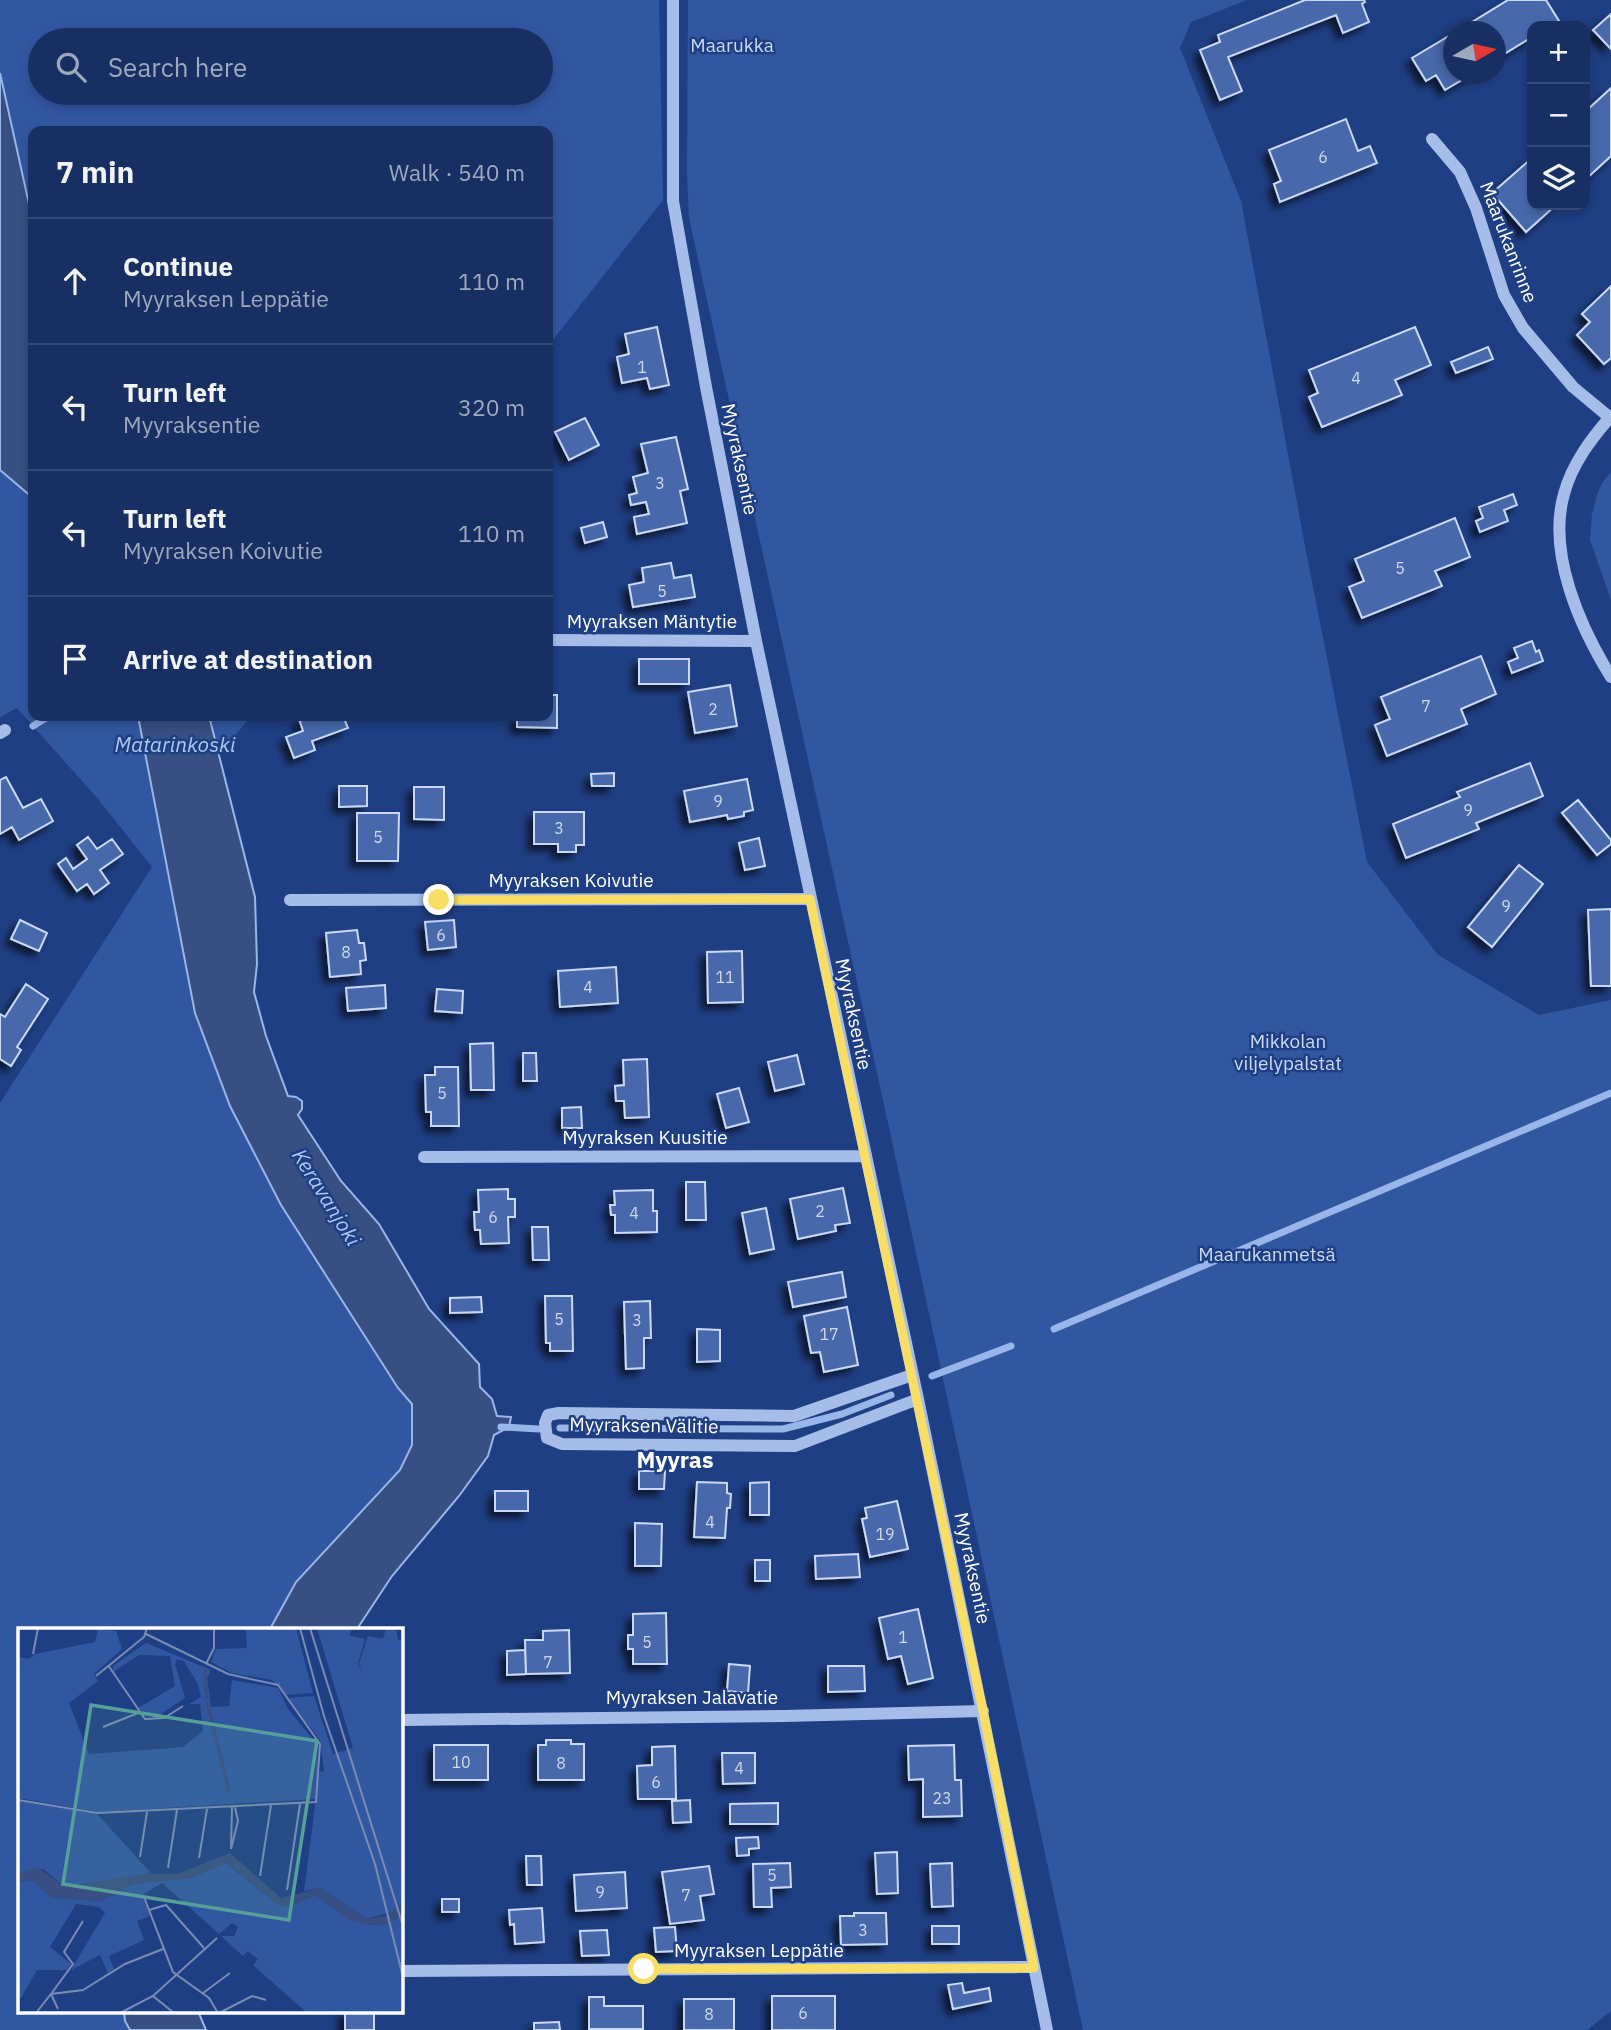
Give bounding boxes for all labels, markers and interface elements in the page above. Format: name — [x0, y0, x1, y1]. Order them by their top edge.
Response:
north arrow — [1443, 21, 1506, 84]
map controls — [1527, 21, 1590, 210]
button: + — [1527, 21, 1590, 84]
search box — [28, 28, 553, 105]
park label: Maarukka — [690, 33, 774, 57]
icon: search — [52, 48, 90, 86]
text: Search here — [108, 50, 247, 84]
button: − — [1527, 84, 1590, 147]
house number: 6 — [1318, 147, 1328, 167]
button: layers — [1527, 147, 1590, 210]
text: 7 min — [56, 152, 134, 191]
text: Walk · 540 m — [389, 157, 525, 187]
street label: Maarukanrinne — [1475, 178, 1543, 306]
text: Continue — [123, 249, 233, 283]
icon: ahead — [56, 262, 94, 300]
text: 110 m — [458, 266, 525, 296]
text: Myyraksen Leppätie — [123, 283, 329, 313]
house number: 1 — [637, 357, 647, 377]
house number: 4 — [1351, 368, 1361, 388]
text: Turn left — [123, 375, 226, 409]
icon: left — [56, 388, 94, 426]
text: 320 m — [458, 392, 525, 422]
street label: Myyraksentie — [716, 401, 764, 517]
text: Myyraksentie — [123, 409, 261, 439]
house number: 3 — [655, 473, 665, 493]
text: Turn left — [123, 501, 226, 535]
icon: left — [56, 514, 94, 552]
text: 110 m — [458, 518, 525, 548]
text: Myyraksen Koivutie — [123, 535, 323, 565]
house number: 5 — [1395, 558, 1405, 578]
house number: 5 — [657, 581, 667, 601]
street label: Myyraksen Mäntytie — [567, 609, 737, 633]
icon: arrive — [56, 640, 94, 678]
text: Arrive at destination — [123, 642, 373, 676]
house number: 7 — [1421, 696, 1431, 716]
house number: 2 — [708, 699, 718, 719]
water label: Matarinkoski — [115, 730, 236, 758]
house number: 9 — [713, 791, 723, 811]
house number: 9 — [1463, 800, 1473, 820]
house number: 3 — [554, 818, 564, 838]
house number: 5 — [373, 827, 383, 847]
street label: Myyraksen Koivutie — [488, 868, 654, 892]
route end — [423, 884, 454, 915]
house number: 9 — [1501, 896, 1511, 916]
house number: 6 — [436, 925, 446, 945]
house number: 8 — [341, 942, 351, 962]
street label: Myyraksentie — [830, 956, 878, 1072]
house number: 11 — [715, 967, 735, 987]
house number: 4 — [583, 977, 593, 997]
park label: Mikkolan viljelypalstat — [1234, 1029, 1342, 1075]
house number: 5 — [437, 1083, 447, 1103]
street label: Myyraksen Kuusitie — [562, 1125, 728, 1149]
water label: Keravanjoki — [286, 1143, 368, 1251]
house number: 2 — [815, 1201, 825, 1221]
house number: 4 — [629, 1203, 639, 1223]
house number: 6 — [488, 1207, 498, 1227]
park label: Maarukanmetsä — [1198, 1242, 1336, 1266]
house number: 5 — [554, 1309, 564, 1329]
house number: 3 — [632, 1310, 642, 1330]
house number: 17 — [819, 1324, 839, 1344]
street label: Myyraksen Välitie — [569, 1412, 719, 1438]
district label: Myyras — [636, 1444, 714, 1474]
street label: Myyraksentie — [949, 1510, 997, 1626]
house number: 4 — [705, 1512, 715, 1532]
house number: 19 — [875, 1524, 895, 1544]
house number: 1 — [898, 1627, 908, 1647]
inset map — [18, 1628, 402, 2012]
house number: 5 — [642, 1632, 652, 1652]
house number: 7 — [543, 1652, 553, 1672]
street label: Myyraksen Jalavatie — [606, 1685, 778, 1709]
house number: 10 — [451, 1752, 471, 1772]
house number: 8 — [556, 1753, 566, 1773]
house number: 4 — [734, 1758, 744, 1778]
house number: 6 — [651, 1772, 661, 1792]
house number: 23 — [932, 1788, 952, 1808]
house number: 5 — [767, 1865, 777, 1885]
house number: 9 — [595, 1882, 605, 1902]
house number: 7 — [681, 1885, 691, 1905]
house number: 3 — [858, 1920, 868, 1940]
street label: Myyraksen Leppätie — [674, 1938, 844, 1962]
route start — [628, 1953, 659, 1984]
house number: 6 — [798, 2003, 808, 2023]
house number: 8 — [704, 2004, 714, 2024]

